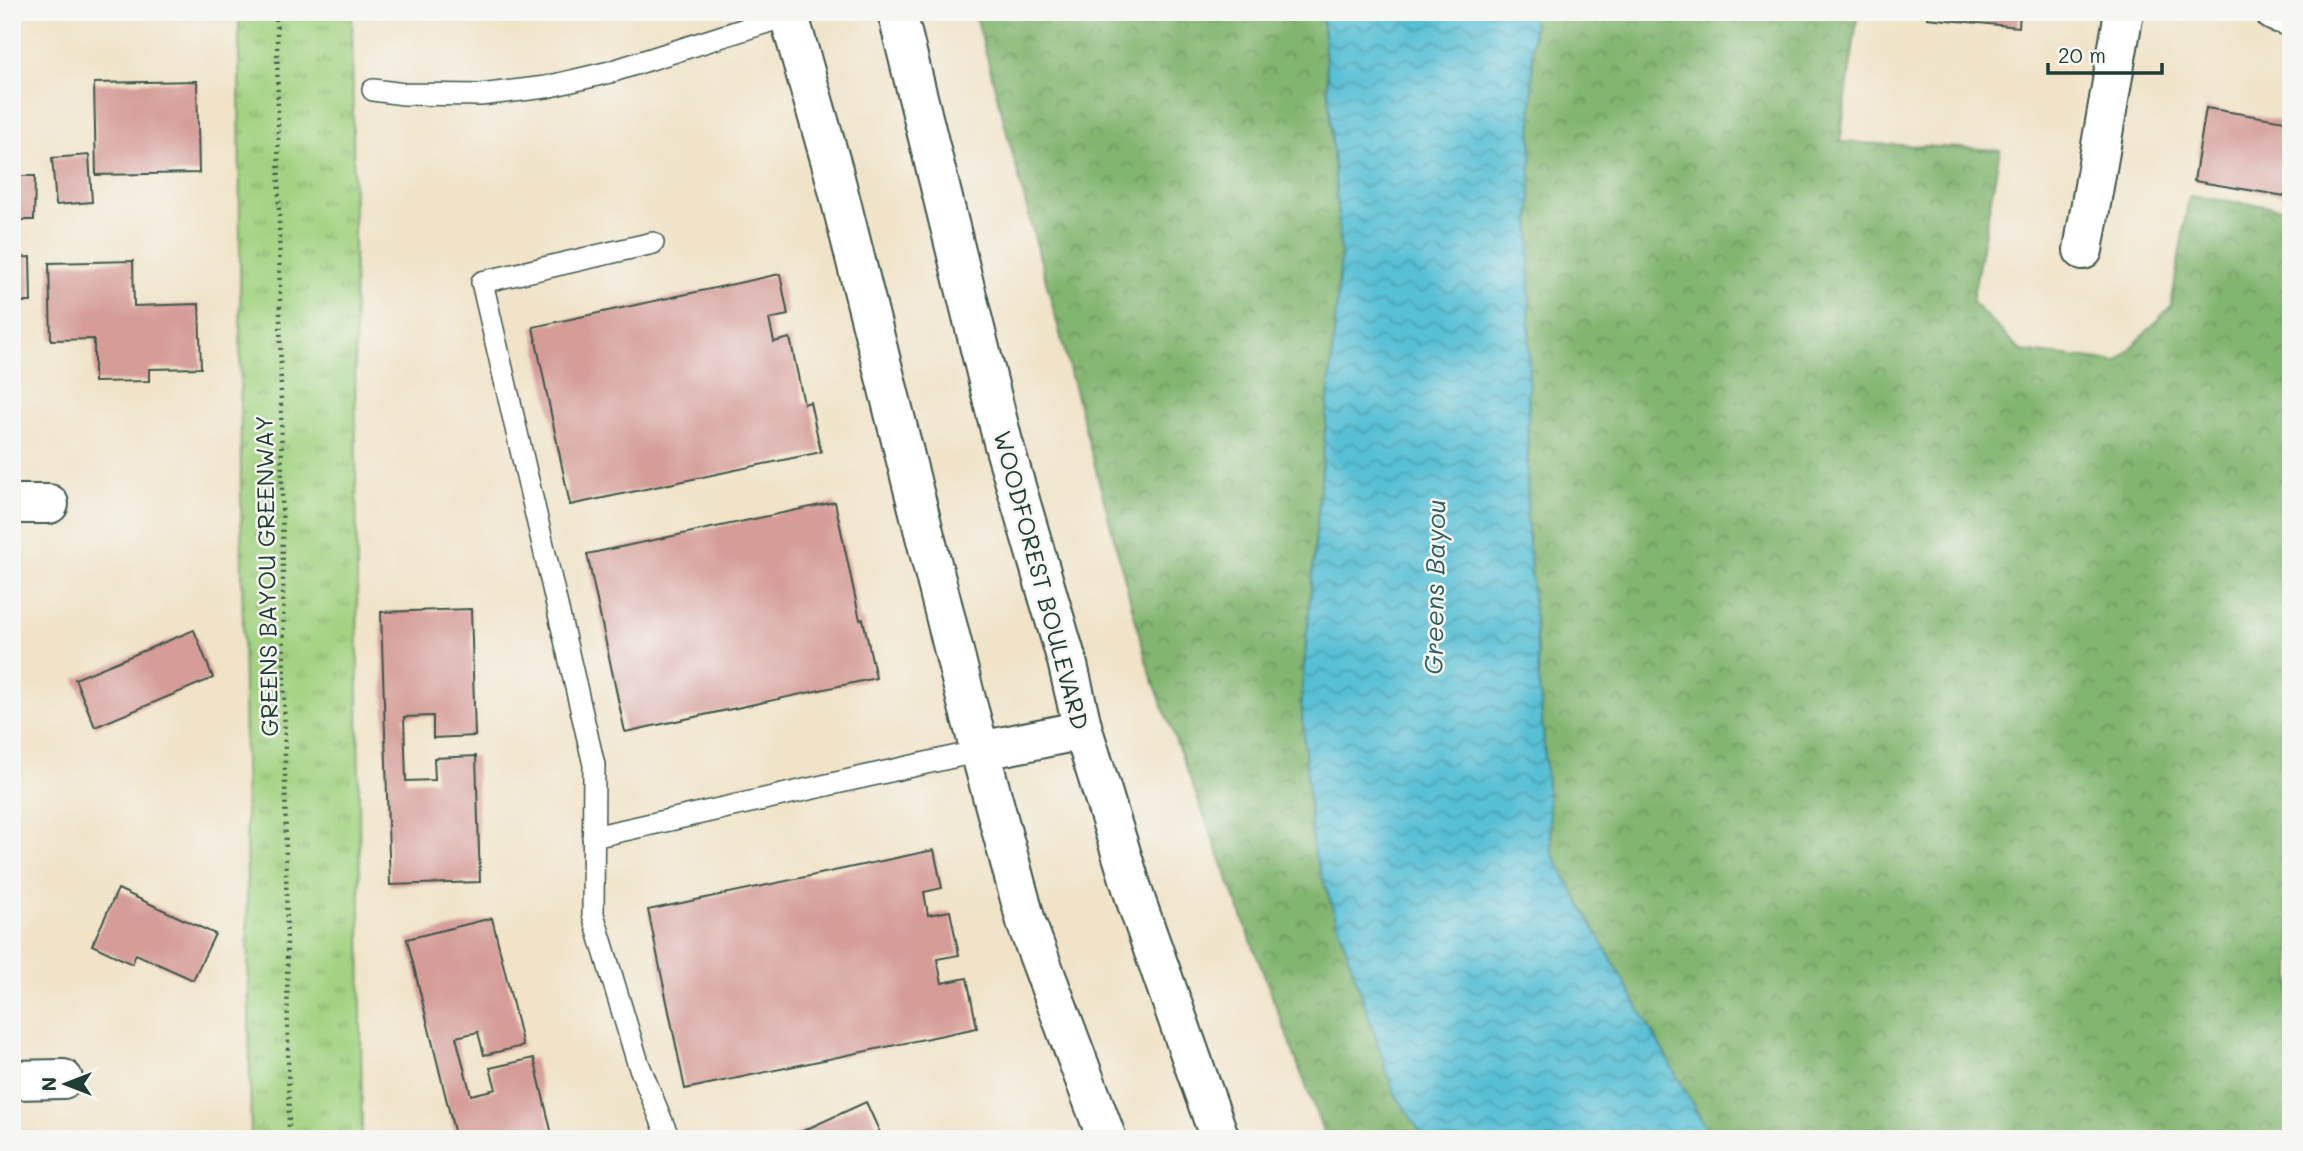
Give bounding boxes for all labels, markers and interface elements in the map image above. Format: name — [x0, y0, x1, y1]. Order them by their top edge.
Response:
scale bar — [2048, 32, 2161, 76]
text: 20 m — [2058, 41, 2106, 68]
street label: GREENS BAYOU GREENWAY — [248, 415, 284, 737]
street label: WOODFOREST BOULEVARD — [987, 427, 1097, 733]
water label: Greens Bayou — [1415, 499, 1453, 675]
north arrow — [32, 1050, 102, 1120]
text: N — [36, 1077, 61, 1091]

